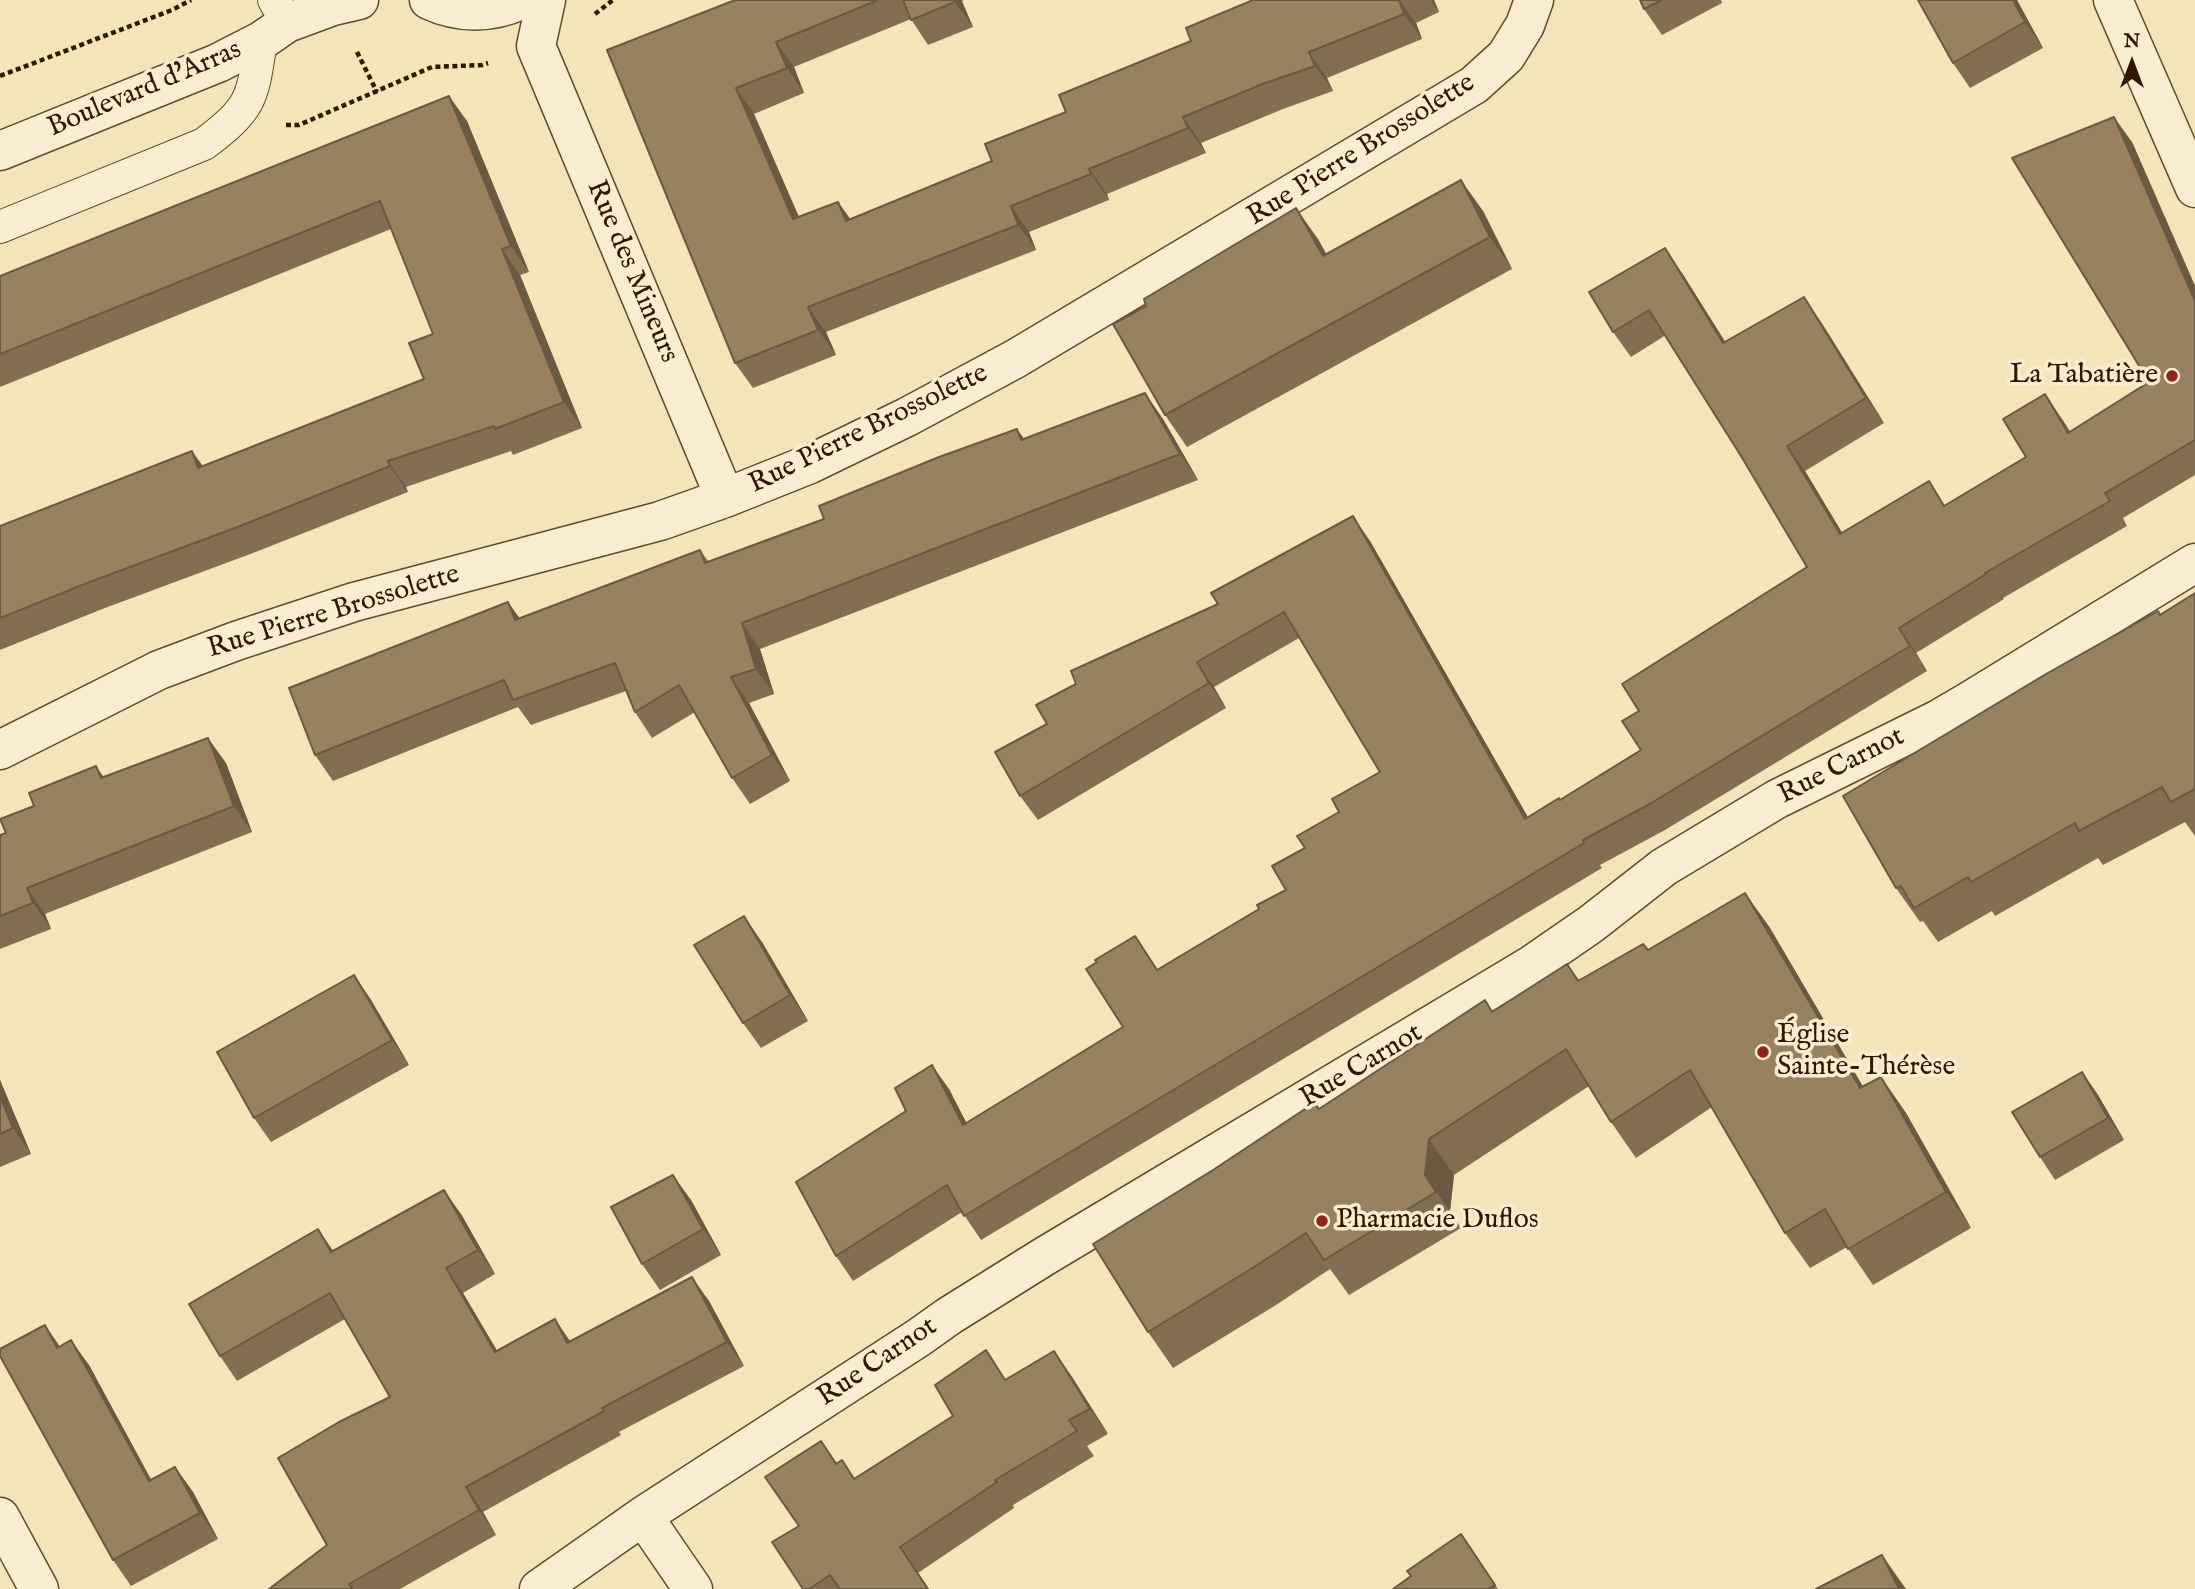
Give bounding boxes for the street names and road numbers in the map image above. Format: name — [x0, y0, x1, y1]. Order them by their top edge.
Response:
street label: Boulevard d'Arras — [43, 34, 247, 146]
street label: Rue Pierre Brossolette — [1242, 67, 1482, 235]
street label: Rue des Mineurs — [578, 176, 684, 368]
street label: Rue Pierre Brossolette — [744, 358, 994, 502]
street label: Rue Pierre Brossolette — [204, 559, 464, 667]
street label: Rue Carnot — [1773, 721, 1911, 813]
street label: Rue Carnot — [1295, 1017, 1429, 1117]
street label: Rue Carnot — [812, 1311, 944, 1415]

